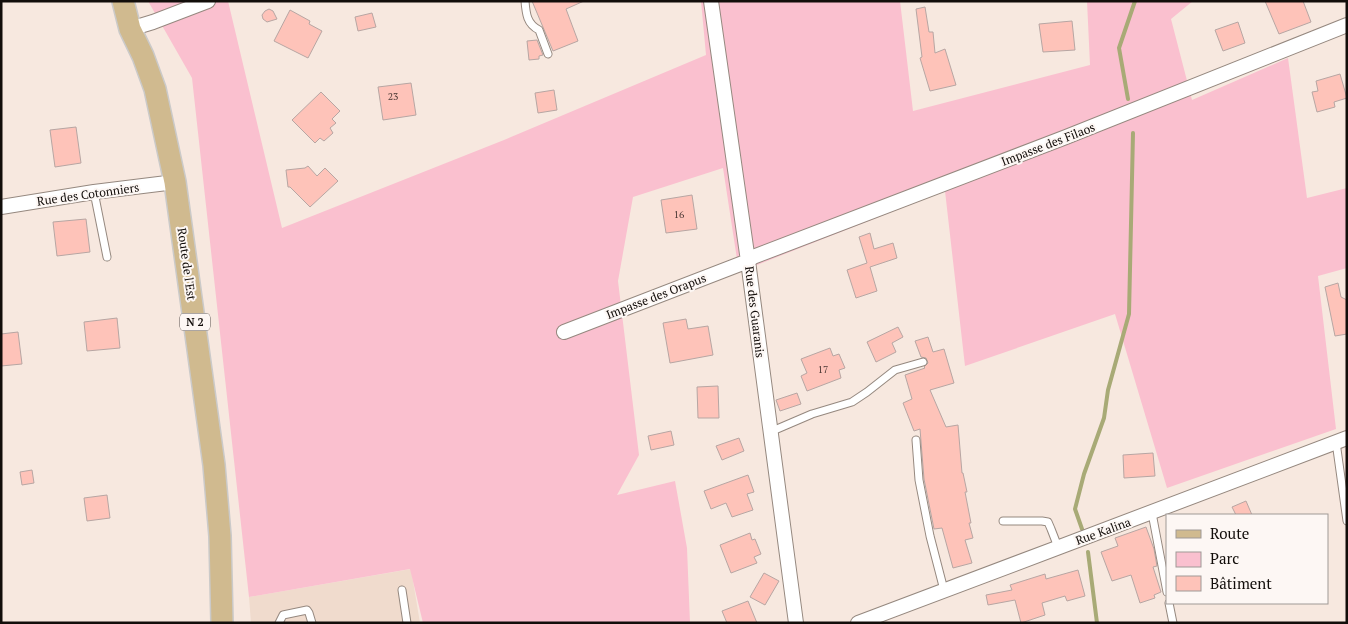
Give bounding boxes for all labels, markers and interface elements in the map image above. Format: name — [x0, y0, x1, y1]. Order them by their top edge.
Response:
house number: 23 — [388, 90, 398, 103]
street label: Impasse des Filaos — [999, 119, 1097, 169]
street label: Rue des Cotonniers — [36, 179, 140, 209]
house number: 16 — [674, 208, 685, 221]
street label: Route de l'Est — [175, 227, 200, 302]
street label: Rue des Guaranis — [742, 265, 768, 359]
street label: Impasse des Orapus — [604, 270, 708, 322]
road number: N 2 — [180, 314, 210, 331]
house number: 17 — [818, 363, 828, 376]
street label: Rue Kalina — [1073, 514, 1133, 548]
legend — [1166, 514, 1328, 604]
text: Route — [1210, 523, 1249, 543]
text: Parc — [1210, 548, 1239, 568]
text: Bâtiment — [1210, 573, 1272, 593]

